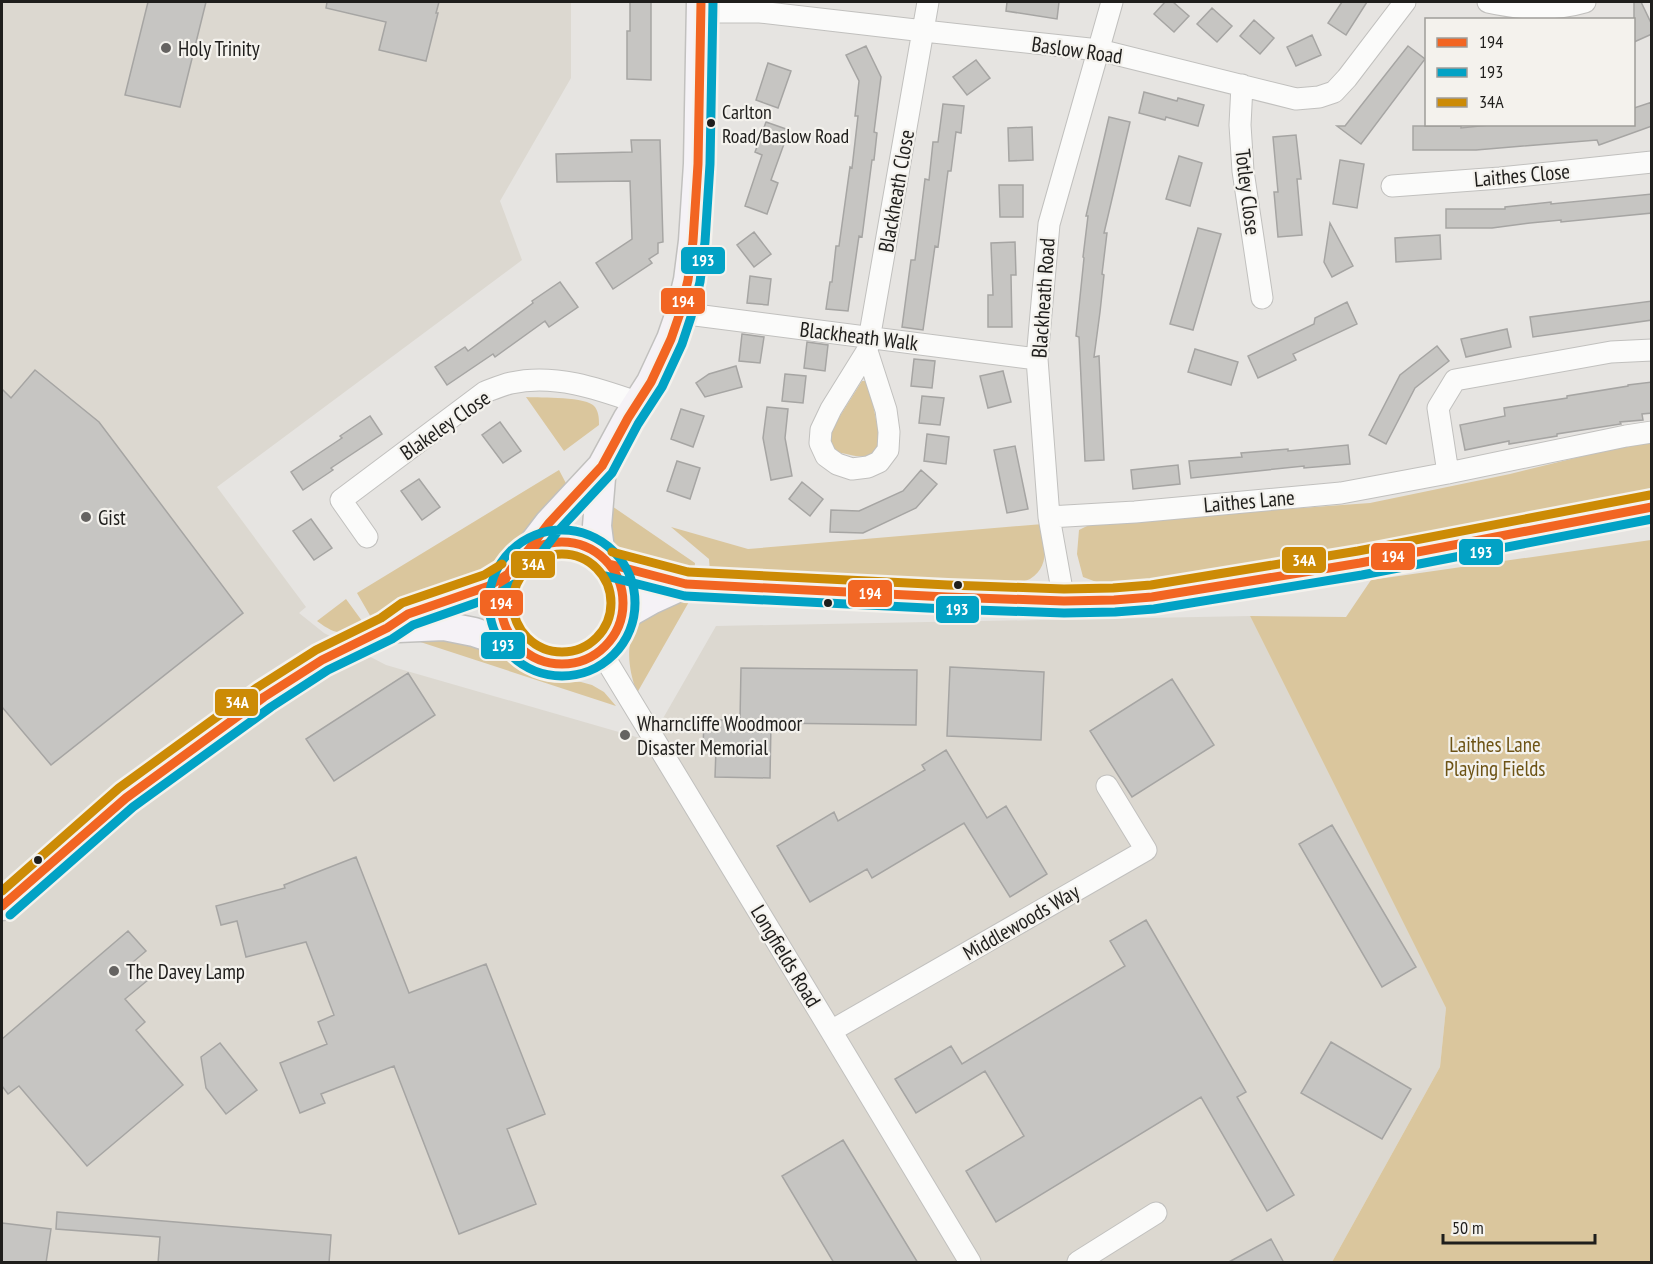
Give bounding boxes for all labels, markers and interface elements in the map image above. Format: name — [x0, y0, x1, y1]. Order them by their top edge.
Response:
legend — [1425, 18, 1635, 126]
street label: Baslow Road — [1030, 30, 1124, 70]
text: 194 — [1479, 30, 1503, 53]
place label: Holy Trinity — [178, 35, 260, 62]
marker: Holy Trinity — [159, 41, 173, 55]
text: 193 — [1479, 60, 1503, 83]
text: 34A — [1479, 90, 1504, 113]
place label: Carlton Road/Baslow Road — [722, 99, 849, 149]
marker: Carlton Road/Baslow Road — [705, 117, 717, 129]
street label: Blackheath Close — [872, 128, 920, 254]
street label: Totley Close — [1229, 147, 1267, 237]
street label: Laithes Close — [1473, 157, 1571, 193]
street label: Blackheath Road — [1025, 237, 1061, 359]
line badge: 193 — [680, 246, 726, 275]
text: 193 — [692, 250, 714, 270]
line badge: 194 — [660, 287, 706, 315]
text: 194 — [672, 291, 695, 311]
street label: Blackheath Walk — [798, 315, 920, 357]
street label: Blakeley Close — [395, 384, 495, 466]
street label: Laithes Lane — [1202, 484, 1296, 518]
place label: Gist — [98, 504, 126, 531]
marker: Gist — [79, 510, 93, 524]
line badge: 193 — [1458, 538, 1504, 566]
line badge: 194 — [1370, 542, 1416, 571]
text: 193 — [1470, 542, 1492, 562]
line badge: 34A — [1281, 546, 1327, 574]
text: 194 — [1382, 546, 1405, 566]
line badge: 34A — [510, 550, 556, 579]
text: 34A — [1292, 550, 1317, 570]
text: 34A — [521, 554, 546, 574]
line badge: 194 — [847, 579, 893, 608]
unlabelled marker — [952, 579, 964, 591]
text: 194 — [859, 583, 882, 603]
line badge: 194 — [479, 589, 524, 617]
text: 194 — [490, 593, 513, 613]
line badge: 193 — [935, 595, 980, 624]
unlabelled marker — [822, 597, 834, 609]
text: 193 — [946, 599, 968, 619]
line badge: 193 — [480, 631, 526, 660]
text: 193 — [492, 635, 514, 655]
line badge: 34A — [214, 688, 259, 717]
text: 34A — [225, 692, 250, 712]
place label: Wharncliffe Woodmoor Disaster Memorial — [637, 710, 802, 761]
marker: Wharncliffe Woodmoor Disaster Memorial — [618, 728, 632, 742]
park label: Laithes Lane Playing Fields — [1445, 731, 1545, 782]
unlabelled marker — [32, 854, 44, 866]
street label: Middlewoods Way — [958, 878, 1084, 966]
street label: Longfields Road — [745, 900, 827, 1012]
place label: The Davey Lamp — [126, 958, 245, 985]
marker: The Davey Lamp — [107, 964, 121, 978]
scale bar — [1443, 1207, 1594, 1245]
text: 50 m — [1452, 1216, 1484, 1239]

